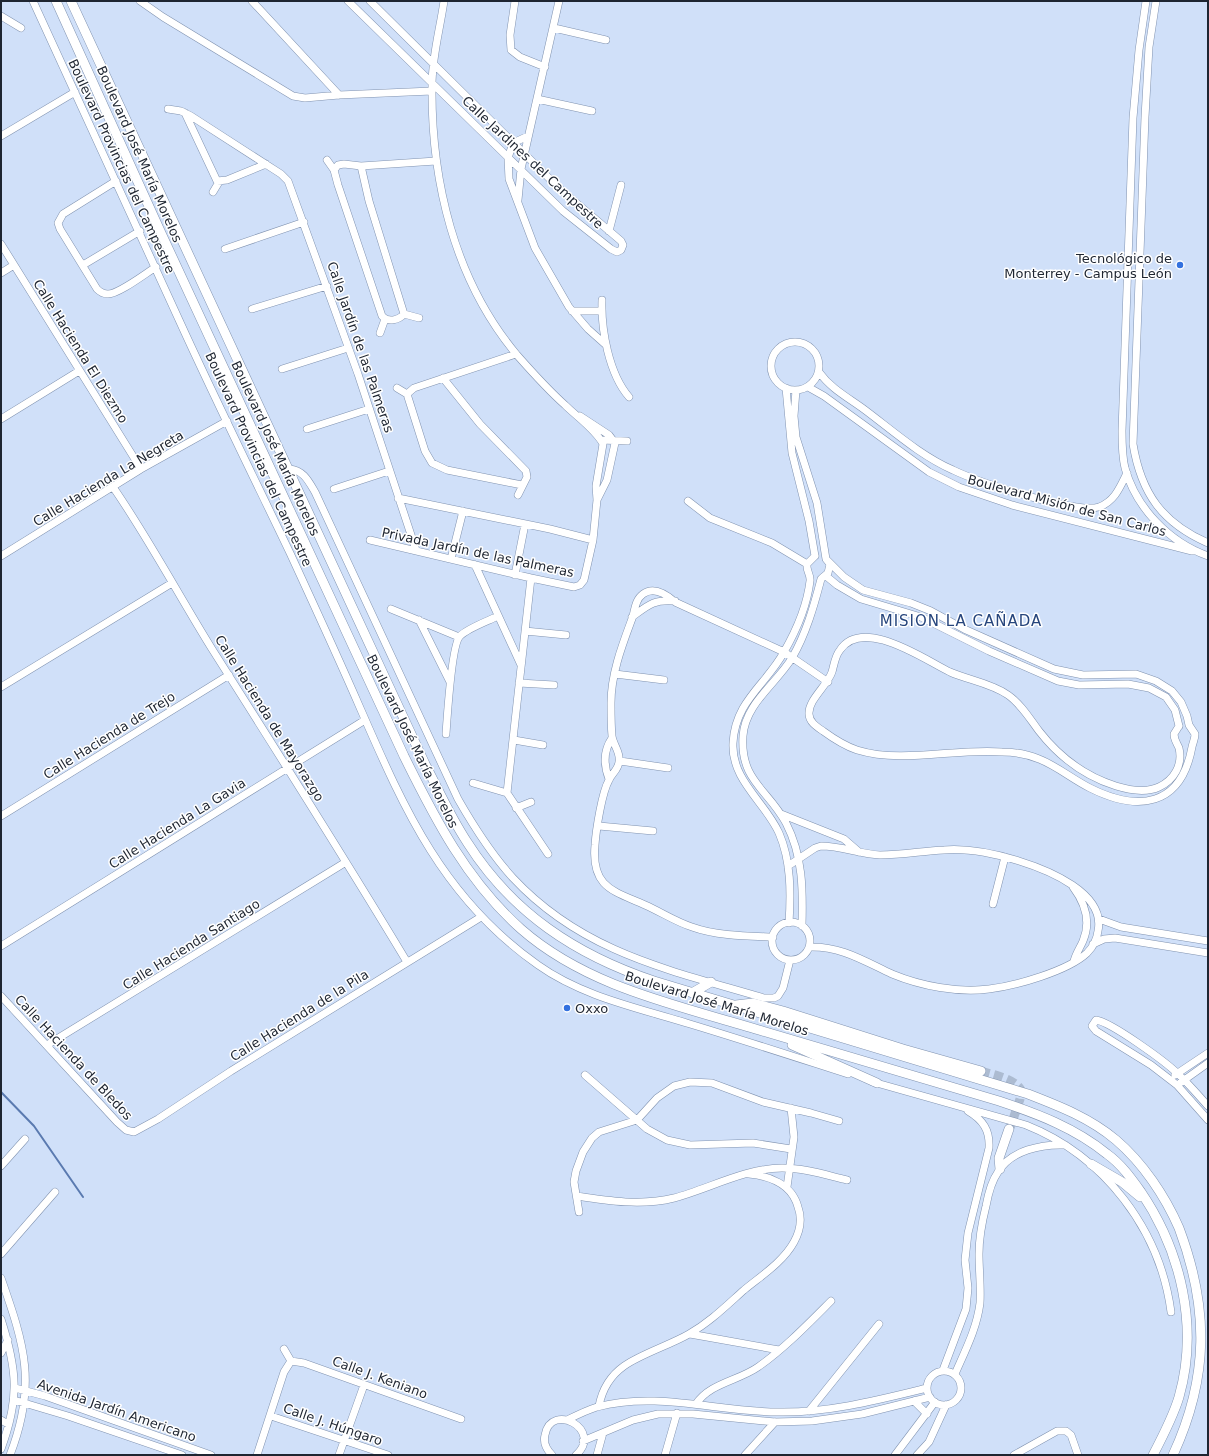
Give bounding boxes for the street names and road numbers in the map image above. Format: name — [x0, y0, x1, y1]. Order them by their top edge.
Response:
street label: Boulevard Provincias del Campestre — [65, 57, 178, 276]
street label: Boulevard José María Morelos — [94, 64, 185, 245]
street label: Calle Jardines del Campestre — [459, 93, 606, 232]
street label: Calle Jardín de las Palmeras — [324, 260, 397, 435]
street label: Calle Hacienda El Diezmo — [30, 277, 131, 426]
street label: Boulevard Provincias del Campestre — [202, 350, 315, 569]
street label: Boulevard José María Morelos — [228, 358, 323, 538]
street label: Calle Hacienda La Negreta — [30, 427, 186, 529]
street label: Boulevard Misión de San Carlos — [966, 472, 1168, 539]
street label: Privada Jardín de las Palmeras — [380, 525, 576, 580]
street label: Calle Hacienda de Mayorazgo — [212, 632, 327, 804]
street label: Boulevard José María Morelos — [364, 652, 461, 831]
street label: Calle Hacienda de Trejo — [41, 689, 178, 782]
street label: Calle Hacienda La Gavia — [106, 775, 248, 872]
street label: Calle Hacienda Santiago — [120, 896, 263, 993]
street label: Calle Hacienda de la Pila — [227, 967, 371, 1064]
street label: Boulevard José María Morelos — [623, 968, 811, 1039]
street label: Calle Hacienda de Bledos — [12, 992, 136, 1123]
street label: Calle J. Keniano — [330, 1353, 430, 1402]
street label: Avenida Jardín Americano — [35, 1376, 198, 1445]
street label: Calle J. Húngaro — [281, 1400, 384, 1449]

